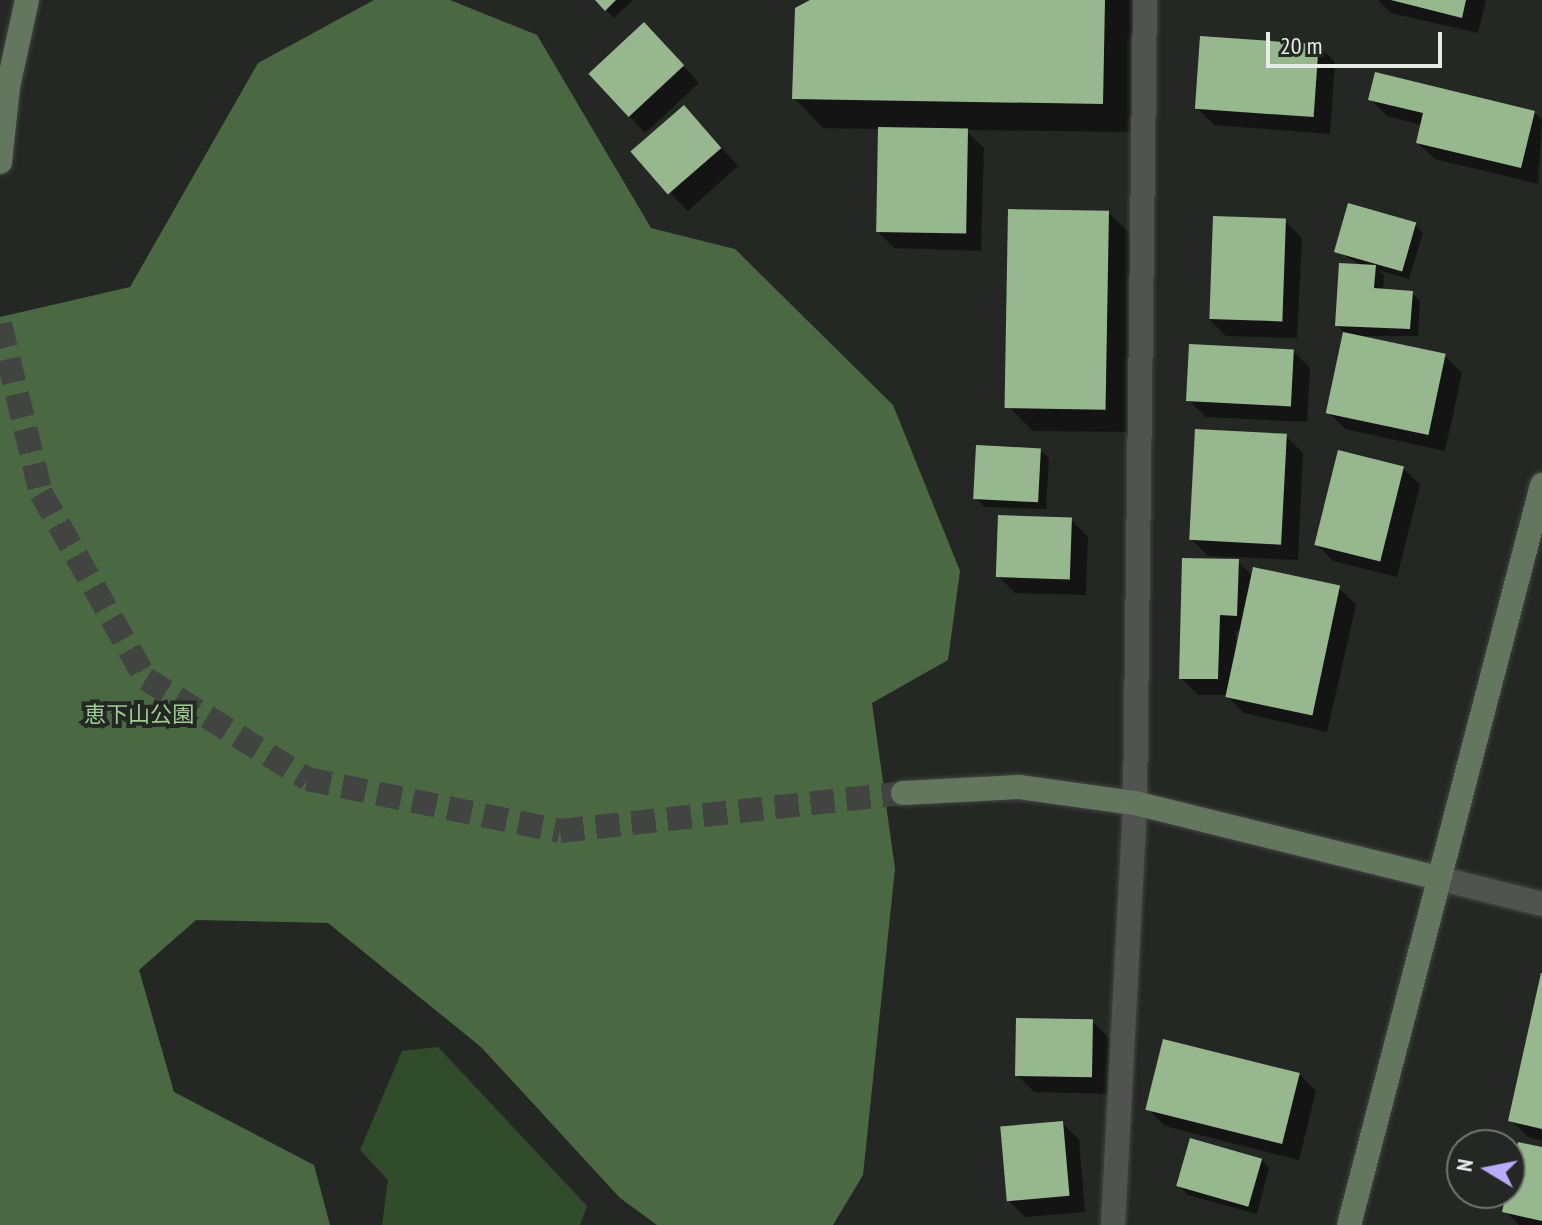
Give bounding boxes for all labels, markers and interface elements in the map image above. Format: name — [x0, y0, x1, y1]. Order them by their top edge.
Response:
scale bar — [1270, 16, 1446, 66]
text: 20 m — [1280, 30, 1322, 61]
park label: 恵下山公園 — [84, 702, 194, 728]
north arrow — [1446, 1129, 1526, 1209]
text: N — [1450, 1157, 1479, 1173]

